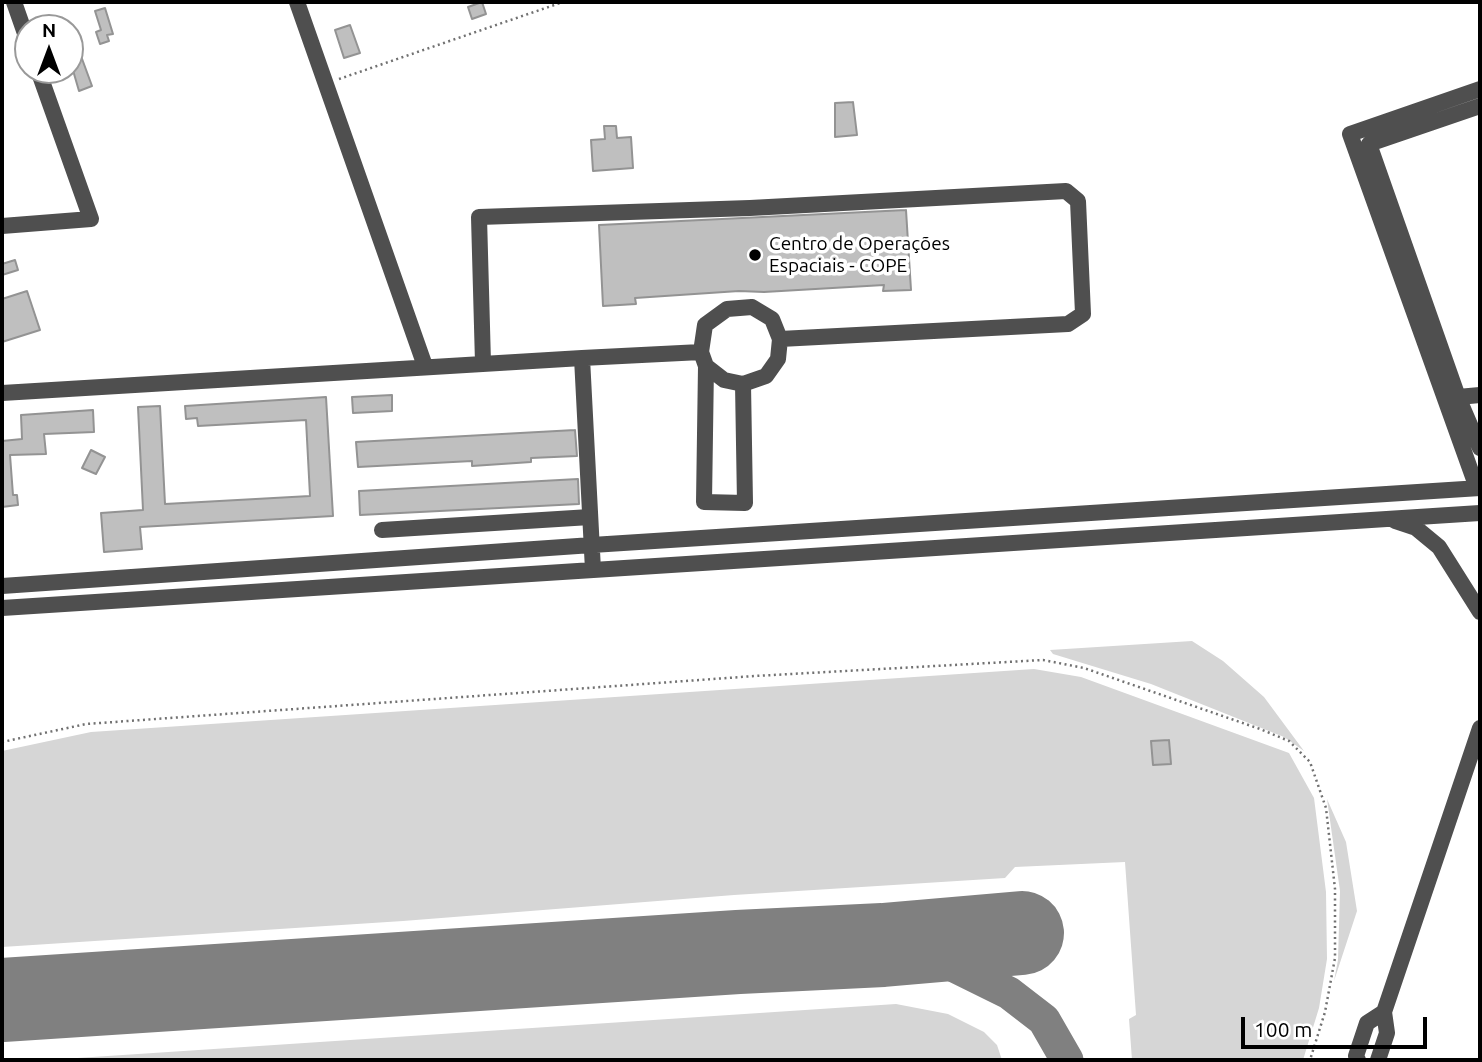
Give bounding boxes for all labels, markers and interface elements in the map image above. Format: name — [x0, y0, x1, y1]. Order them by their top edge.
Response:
north arrow — [14, 14, 84, 84]
text: N — [42, 19, 56, 41]
place label: Centro de Operações Espaciais - COPE — [769, 233, 950, 277]
marker: Centro de Operações Espaciais - COPE — [747, 247, 763, 263]
scale bar — [1244, 1002, 1430, 1046]
text: 100 m — [1254, 1017, 1312, 1041]

